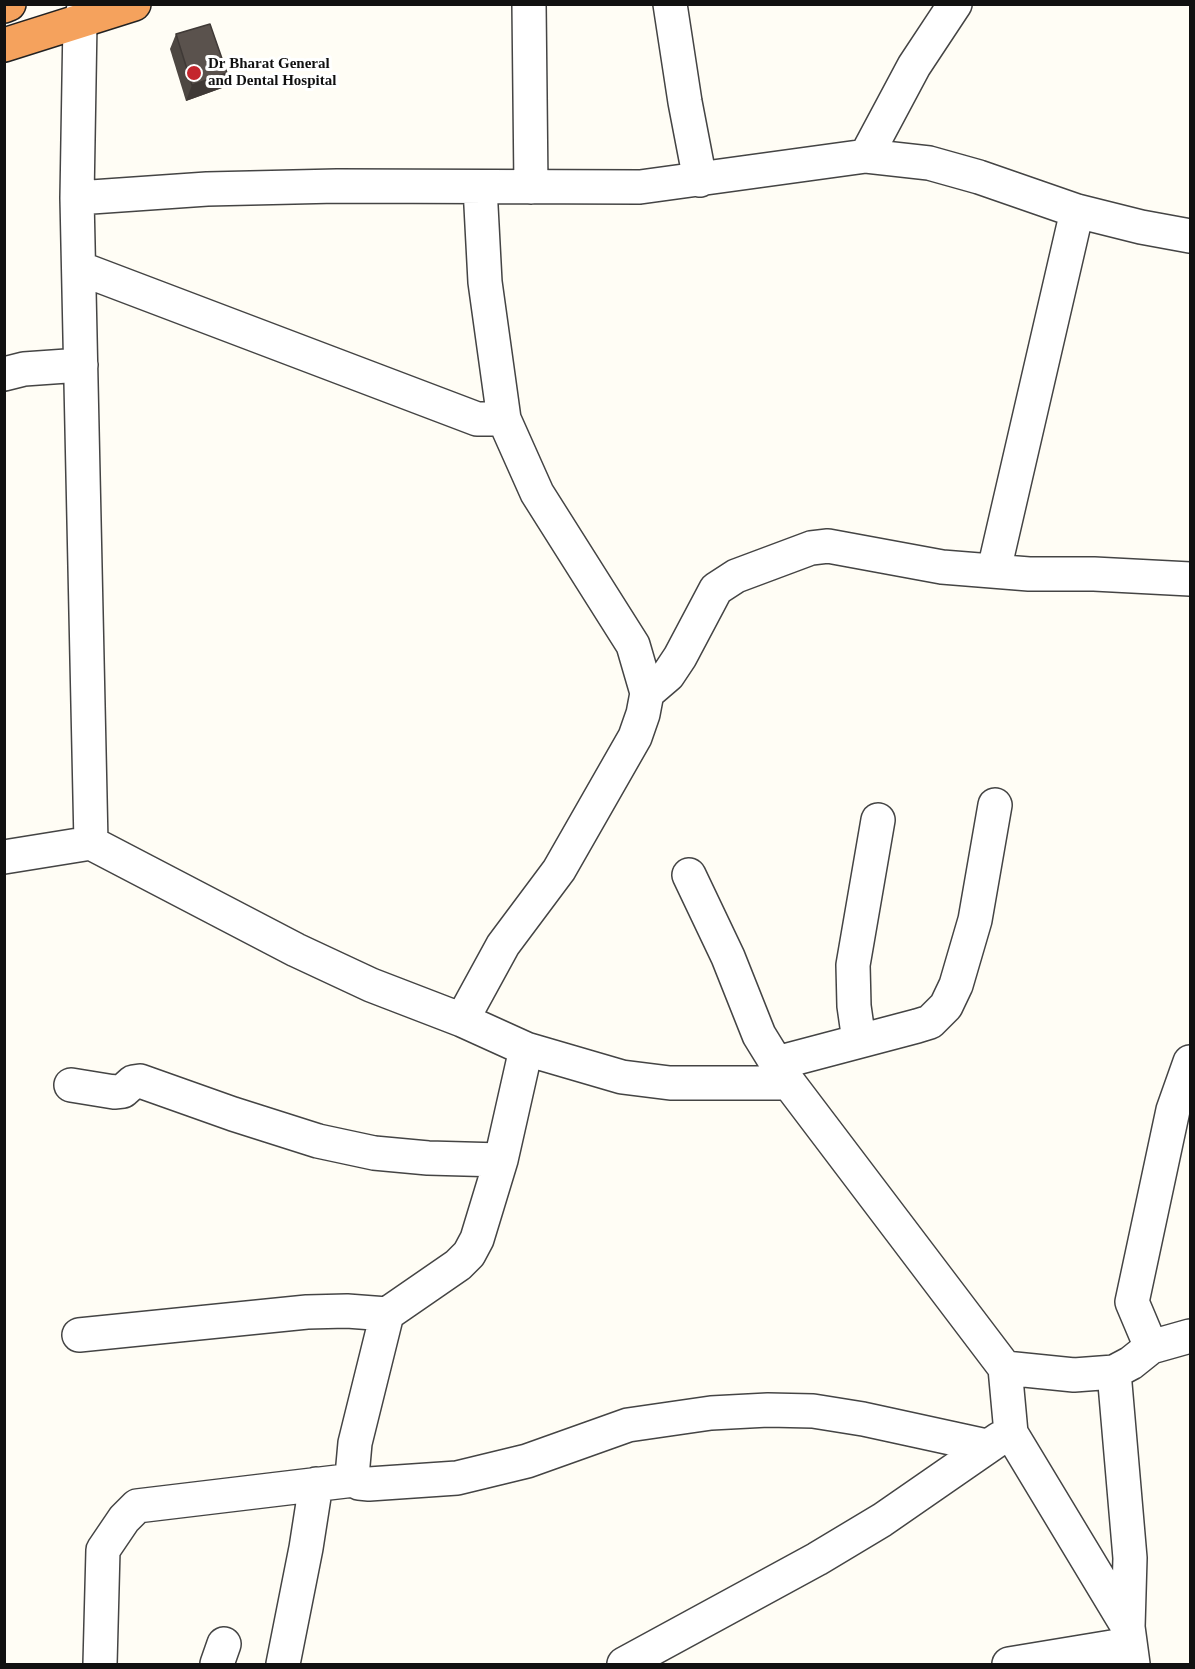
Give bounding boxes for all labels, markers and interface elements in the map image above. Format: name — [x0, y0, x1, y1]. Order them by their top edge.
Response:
place label: Dr Bharat General and Dental Hospital — [208, 55, 355, 90]
marker: Dr Bharat General and Dental Hospital — [185, 64, 203, 82]

